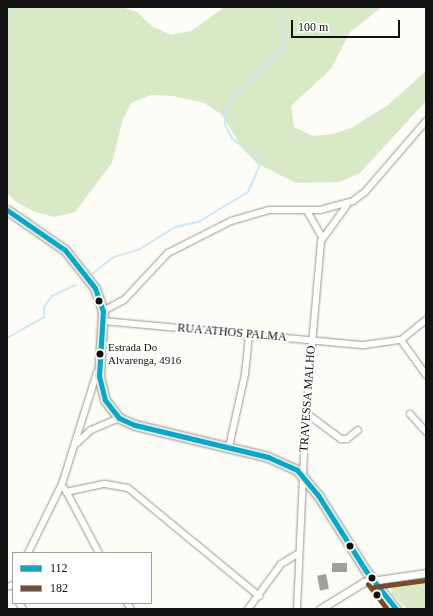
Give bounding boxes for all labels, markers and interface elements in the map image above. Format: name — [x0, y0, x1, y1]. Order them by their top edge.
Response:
scale bar — [293, 12, 402, 38]
text: 100 m — [298, 20, 328, 34]
unlabelled marker — [94, 296, 104, 306]
street label: RUA ATHOS PALMA — [176, 321, 288, 345]
place label: Estrada Do Alvarenga, 4916 — [108, 341, 181, 367]
street label: TRAVESSA MALHO — [297, 345, 319, 453]
marker: Estrada Do Alvarenga, 4916 — [95, 349, 105, 359]
unlabelled marker — [345, 541, 355, 551]
legend — [12, 552, 152, 604]
text: 112 — [50, 561, 68, 575]
unlabelled marker — [367, 573, 377, 583]
text: 182 — [50, 581, 68, 595]
unlabelled marker — [372, 590, 382, 600]

